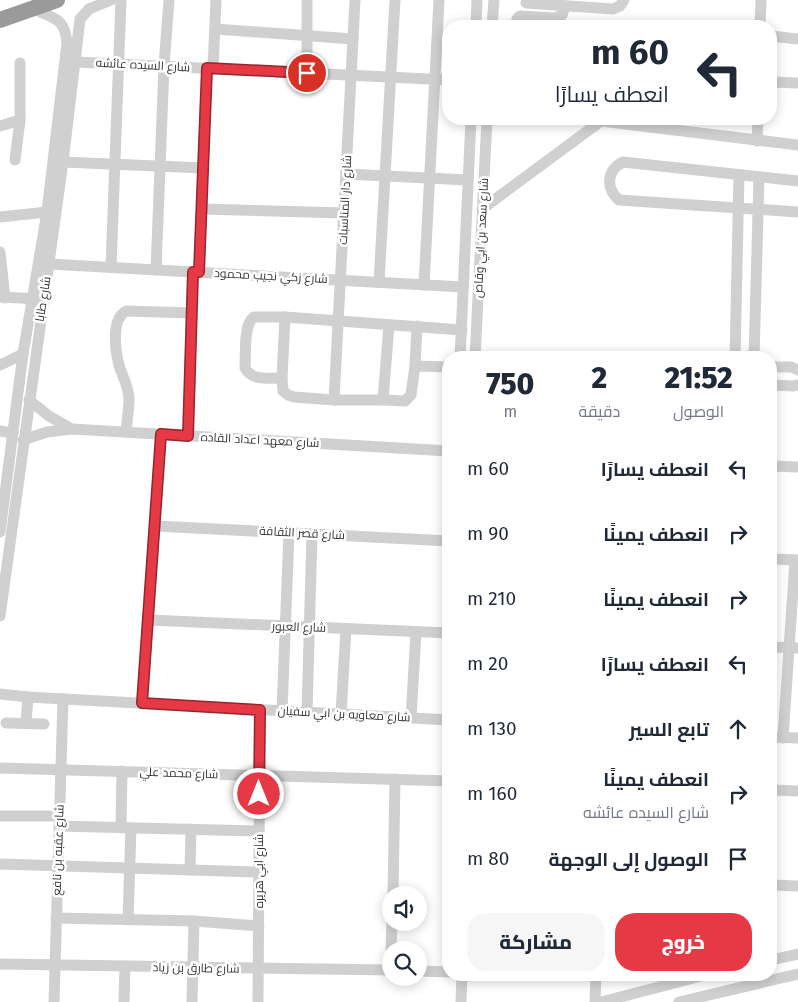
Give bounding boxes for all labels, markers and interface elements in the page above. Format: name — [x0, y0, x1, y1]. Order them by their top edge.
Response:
text: 60 m — [591, 31, 669, 73]
icon: left — [687, 40, 752, 105]
pin — [286, 52, 328, 94]
street label: شارع السيده عائشه — [95, 56, 191, 75]
icon: arrive — [293, 59, 321, 87]
text: انعطف يسارًا — [555, 81, 669, 108]
street label: شارع دار المناسبات — [336, 155, 355, 245]
street label: شارع سعد بن ابي وقاص — [471, 178, 494, 299]
street label: شارع زكي نجيب محمود — [214, 266, 328, 289]
street label: شارع طابا — [33, 275, 54, 323]
text: 2 — [592, 360, 607, 396]
text: 21:52 — [664, 360, 733, 396]
text: 750 — [486, 366, 534, 402]
text: m — [503, 402, 517, 421]
text: دقيقة — [579, 402, 620, 421]
text: الوصول — [673, 402, 724, 421]
street label: شارع معهد اعداد القاده — [200, 430, 320, 451]
icon: left — [724, 455, 752, 483]
text: 60 m — [467, 457, 509, 480]
text: انعطف يسارًا — [601, 458, 709, 481]
icon: right — [724, 520, 752, 548]
text: 90 m — [467, 522, 509, 545]
text: انعطف يمينًا — [603, 523, 709, 546]
street label: شارع قصر الثقافة — [259, 524, 345, 543]
icon: right — [724, 585, 752, 613]
text: 210 m — [467, 587, 516, 610]
text: انعطف يمينًا — [603, 588, 709, 611]
street label: شارع العبور — [271, 619, 326, 636]
icon: left — [724, 650, 752, 678]
text: 20 m — [467, 652, 508, 675]
text: انعطف يسارًا — [601, 653, 709, 676]
street label: شارع معاويه بن ابي سفيان — [277, 704, 411, 727]
icon: ahead — [724, 715, 752, 743]
text: 130 m — [467, 717, 517, 740]
text: تابع السير — [629, 718, 709, 741]
street label: شارع محمد علي — [139, 765, 219, 784]
position arrow — [232, 767, 284, 819]
text: انعطف يمينًا — [603, 768, 709, 791]
icon: right — [724, 780, 752, 808]
text: 160 m — [467, 782, 517, 805]
text: شارع السيده عائشه — [583, 803, 709, 822]
street label: شارع عقبه بن نافع — [49, 804, 68, 896]
street label: شارع ابي هريره — [252, 834, 269, 908]
icon: arrive — [724, 845, 752, 873]
text: 80 m — [467, 847, 509, 870]
text: الوصول إلى الوجهة — [549, 848, 709, 871]
map controls — [382, 886, 427, 986]
button: sound — [382, 886, 427, 931]
button: مشاركة — [467, 913, 605, 971]
button: خروج — [615, 913, 752, 971]
button: search — [382, 941, 427, 986]
street label: شارع طارق بن زياد — [152, 960, 240, 977]

